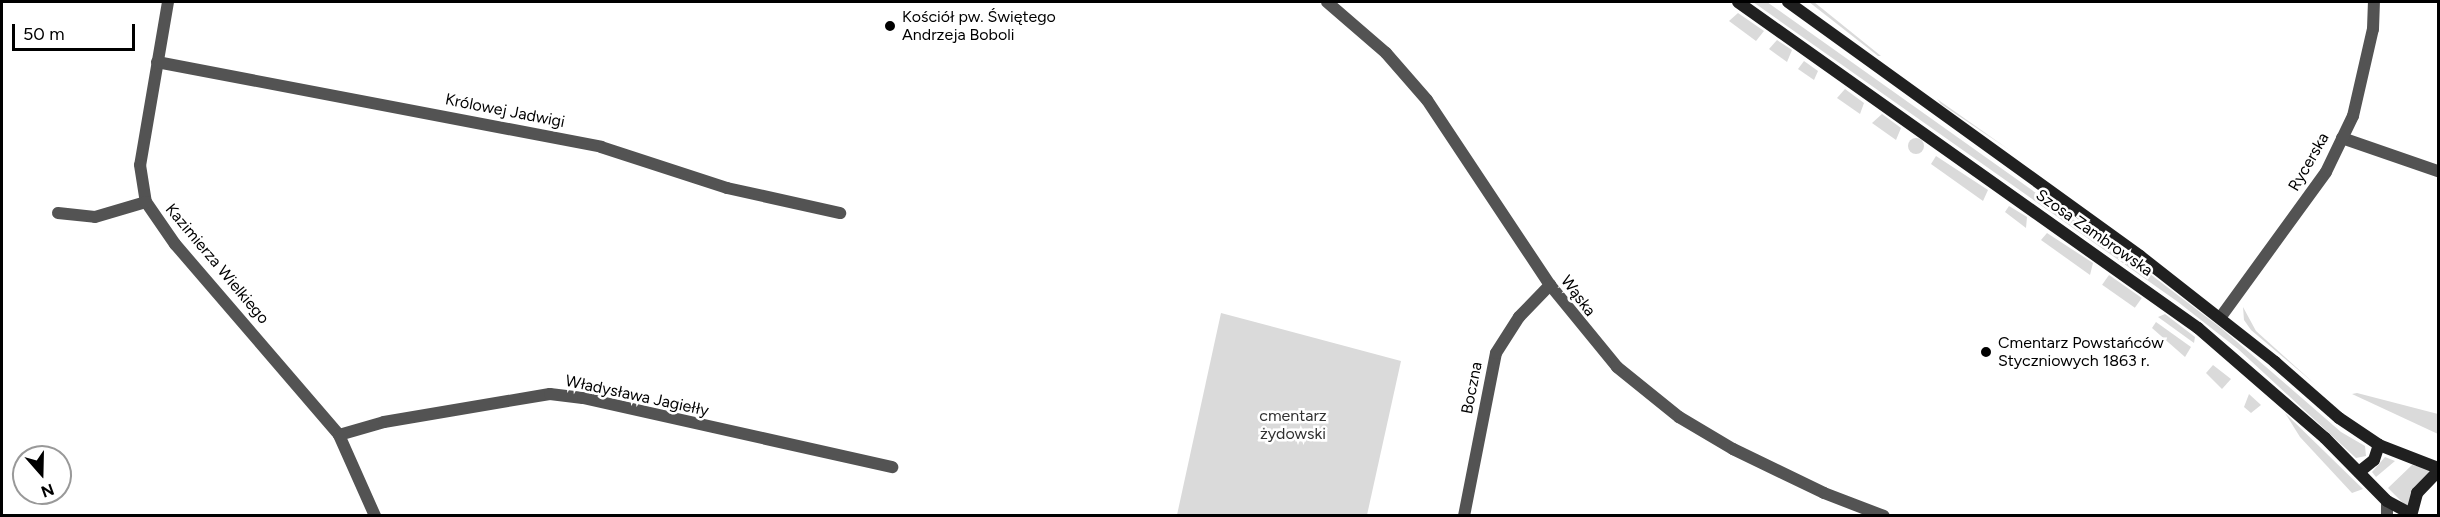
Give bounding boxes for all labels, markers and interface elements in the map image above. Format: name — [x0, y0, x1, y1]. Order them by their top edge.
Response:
place label: Kościół pw. Świętego Andrzeja Boboli — [902, 7, 1056, 45]
scale bar — [15, 12, 138, 50]
marker: Kościół pw. Świętego Andrzeja Boboli — [883, 19, 897, 33]
text: 50 m — [23, 23, 65, 45]
street label: Królowej Jadwigi — [444, 90, 566, 132]
street label: Rycerska — [2285, 129, 2333, 195]
street label: Szosa Zambrowska — [2032, 186, 2156, 280]
street label: Kazimierza Wielkiego — [161, 200, 273, 328]
street label: Wąska — [1556, 272, 1600, 320]
place label: Cmentarz Powstańców Styczniowych 1863 r. — [1998, 333, 2164, 371]
marker: Cmentarz Powstańców Styczniowych 1863 r. — [1979, 345, 1993, 359]
street label: Boczna — [1458, 360, 1486, 416]
street label: Władysława Jagiełły — [564, 371, 710, 421]
park label: cmentarz żydowski — [1259, 406, 1327, 444]
north arrow — [12, 445, 72, 505]
text: N — [39, 479, 57, 502]

